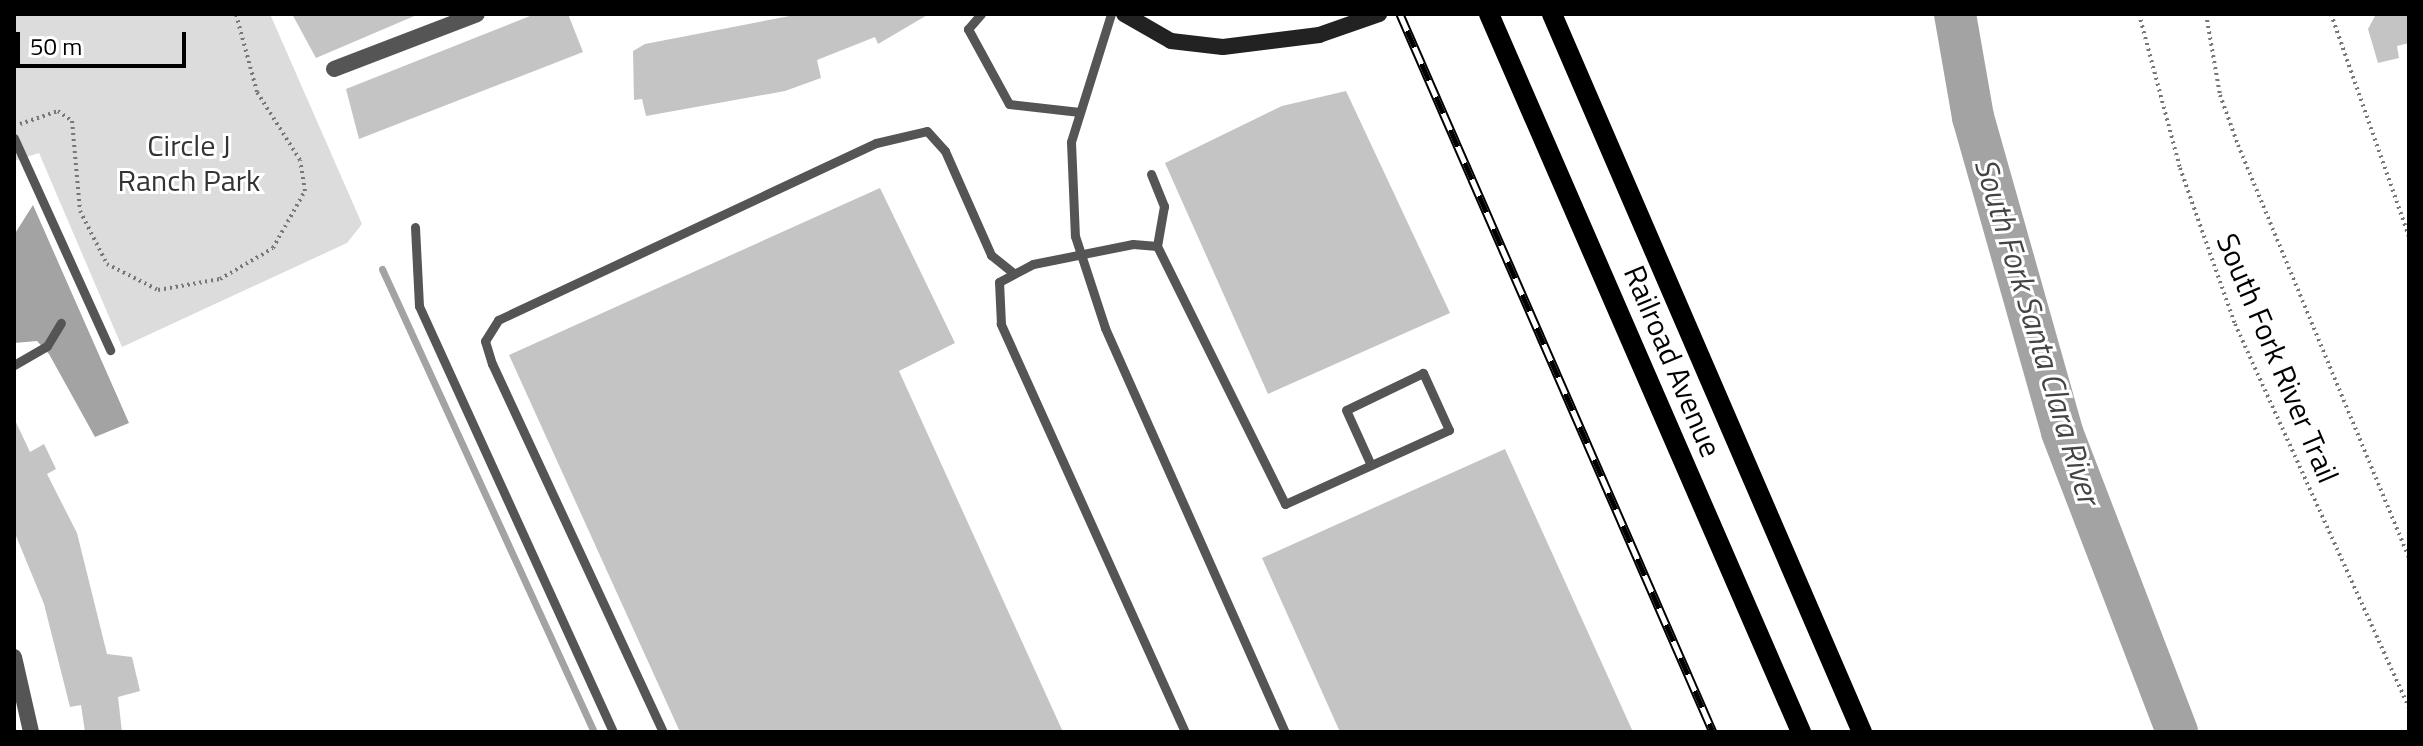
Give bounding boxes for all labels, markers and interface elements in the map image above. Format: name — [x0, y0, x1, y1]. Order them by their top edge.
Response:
scale bar — [20, 16, 190, 66]
text: 50 m — [30, 28, 82, 64]
park label: Circle J Ranch Park — [118, 127, 260, 198]
water label: South Fork Santa Clara River — [1967, 153, 2109, 509]
street label: South Fork River Trail — [2209, 228, 2347, 488]
street label: Railroad Avenue — [1617, 260, 1729, 462]

